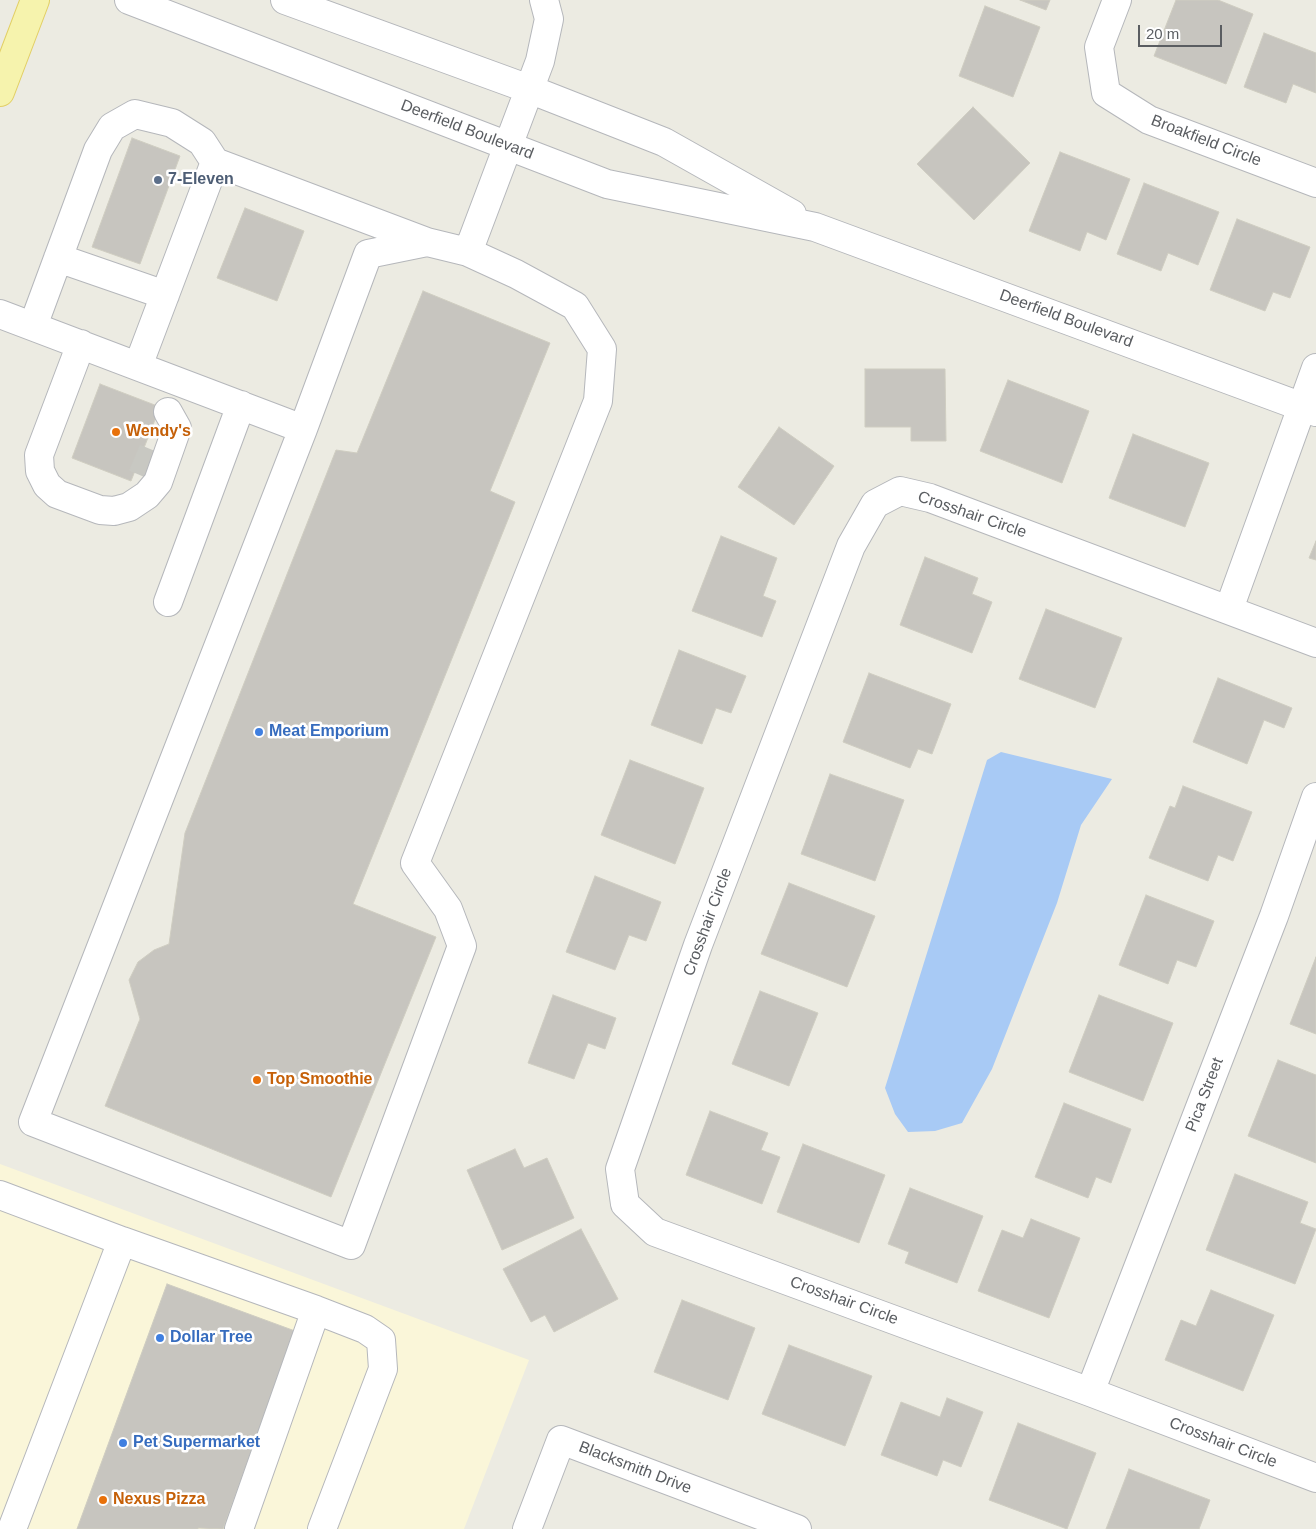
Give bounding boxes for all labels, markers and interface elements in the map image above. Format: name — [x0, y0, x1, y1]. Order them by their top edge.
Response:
scale bar — [1141, 15, 1225, 47]
text: 20 m — [1146, 25, 1179, 42]
street label: Deerfield Boulevard — [398, 96, 536, 164]
street label: Broakfield Circle — [1148, 111, 1264, 171]
place label: 7-Eleven — [168, 170, 234, 190]
marker: 7-Eleven — [152, 174, 164, 186]
street label: Deerfield Boulevard — [997, 286, 1135, 352]
place label: Wendy's — [126, 422, 191, 442]
marker: Wendy's — [110, 426, 122, 438]
street label: Crosshair Circle — [915, 487, 1029, 543]
place label: Meat Emporium — [269, 722, 389, 742]
marker: Meat Emporium — [253, 726, 265, 738]
street label: Crosshair Circle — [680, 865, 736, 979]
street label: Pica Street — [1182, 1055, 1228, 1135]
place label: Top Smoothie — [267, 1070, 372, 1090]
marker: Top Smoothie — [251, 1074, 263, 1086]
street label: Crosshair Circle — [787, 1273, 901, 1329]
place label: Dollar Tree — [170, 1328, 253, 1348]
marker: Dollar Tree — [154, 1332, 166, 1344]
street label: Crosshair Circle — [1166, 1414, 1280, 1472]
place label: Pet Supermarket — [133, 1433, 260, 1453]
marker: Pet Supermarket — [117, 1437, 129, 1449]
street label: Blacksmith Drive — [576, 1438, 694, 1498]
place label: Nexus Pizza — [113, 1490, 205, 1510]
marker: Nexus Pizza — [97, 1494, 109, 1506]

